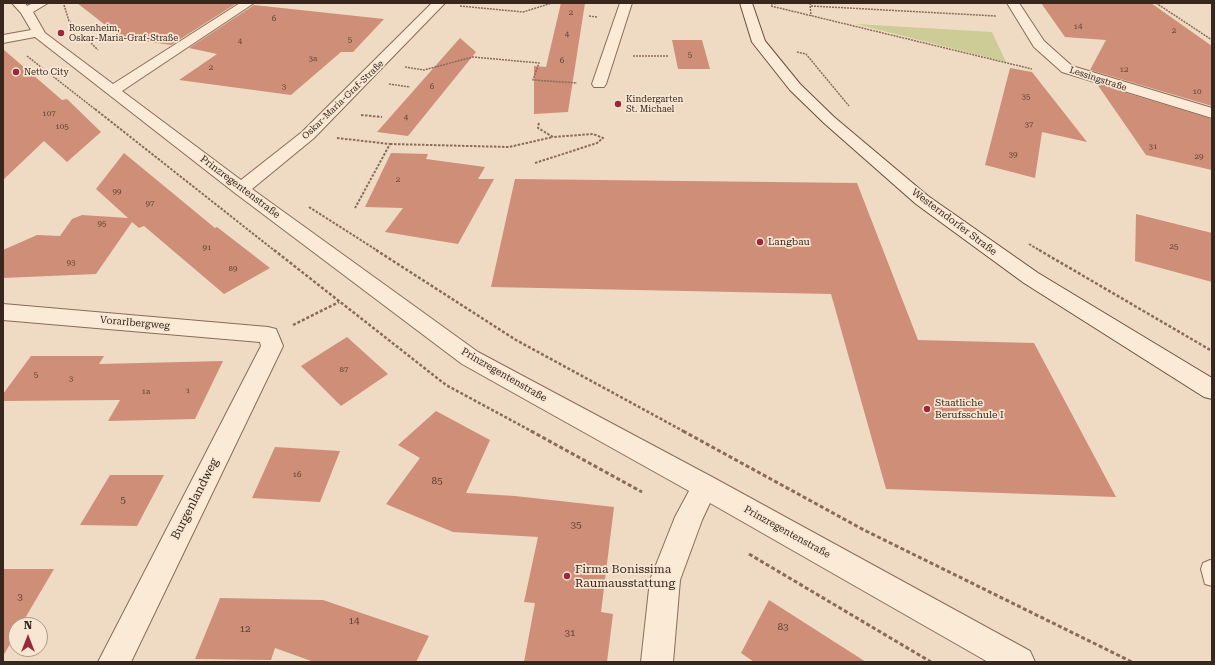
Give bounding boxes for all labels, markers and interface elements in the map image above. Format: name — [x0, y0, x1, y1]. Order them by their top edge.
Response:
house number: 2 — [569, 8, 573, 18]
house number: 6 — [272, 14, 276, 24]
house number: 14 — [1074, 22, 1082, 32]
place label: Rosenheim, Oskar-Maria-Graf-Straße — [69, 23, 178, 44]
house number: 2 — [1172, 26, 1176, 36]
marker: Rosenheim, Oskar-Maria-Graf-Straße — [56, 28, 66, 38]
house number: 4 — [565, 30, 569, 40]
house number: 5 — [348, 35, 352, 45]
house number: 4 — [238, 37, 242, 47]
house number: 5 — [688, 50, 692, 60]
house number: 3a — [309, 54, 317, 64]
house number: 6 — [560, 56, 564, 66]
street label: Oskar-Maria-Graf-Straße — [300, 58, 386, 142]
house number: 2 — [209, 63, 213, 73]
street label: Lessingstraße — [1068, 65, 1128, 93]
house number: 12 — [1120, 65, 1128, 75]
marker: Netto City — [11, 67, 21, 77]
place label: Netto City — [24, 67, 69, 77]
house number: 3 — [282, 82, 286, 92]
house number: 6 — [430, 82, 434, 92]
house number: 10 — [1193, 87, 1201, 97]
house number: 35 — [1022, 92, 1030, 102]
place label: Kindergarten St. Michael — [626, 94, 683, 115]
marker: Kindergarten St. Michael — [613, 99, 623, 109]
house number: 107 — [42, 109, 56, 119]
house number: 4 — [404, 113, 408, 123]
house number: 37 — [1025, 120, 1033, 130]
house number: 105 — [55, 122, 69, 132]
house number: 31 — [1149, 142, 1157, 152]
house number: 39 — [1009, 150, 1017, 160]
house number: 29 — [1195, 152, 1203, 162]
street label: Prinzregentenstraße — [198, 153, 282, 221]
house number: 2 — [396, 175, 400, 185]
street label: Westerndorfer Straße — [909, 186, 999, 258]
house number: 99 — [113, 187, 121, 197]
house number: 97 — [146, 199, 154, 209]
house number: 95 — [98, 219, 106, 229]
place label: Langbau — [768, 236, 810, 248]
marker: Langbau — [755, 237, 765, 247]
house number: 25 — [1170, 242, 1178, 252]
house number: 91 — [203, 243, 211, 253]
house number: 93 — [67, 258, 75, 268]
house number: 89 — [229, 264, 237, 274]
street label: Vorarlbergweg — [100, 314, 170, 332]
street label: Prinzregentenstraße — [459, 346, 549, 404]
house number: 87 — [340, 365, 348, 375]
house number: 5 — [34, 370, 38, 380]
house number: 3 — [69, 374, 73, 384]
house number: 1 — [186, 386, 190, 396]
house number: 1a — [142, 387, 150, 397]
place label: Staatliche Berufsschule I — [935, 397, 1004, 420]
marker: Staatliche Berufsschule I — [922, 404, 932, 414]
street label: Burgenlandweg — [168, 456, 222, 542]
house number: 16 — [293, 470, 301, 480]
house number: 85 — [431, 475, 443, 487]
house number: 5 — [120, 494, 126, 506]
street label: Prinzregentenstraße — [742, 503, 832, 561]
house number: 35 — [570, 519, 582, 531]
place label: Firma Bonissima Raumausstattung — [575, 562, 675, 590]
marker: Firma Bonissima Raumausstattung — [562, 571, 572, 581]
house number: 3 — [17, 591, 23, 603]
house number: 14 — [348, 615, 360, 627]
north arrow — [8, 617, 48, 657]
text: N — [24, 619, 32, 632]
house number: 83 — [777, 621, 789, 633]
house number: 12 — [239, 623, 251, 635]
house number: 31 — [564, 627, 576, 639]

